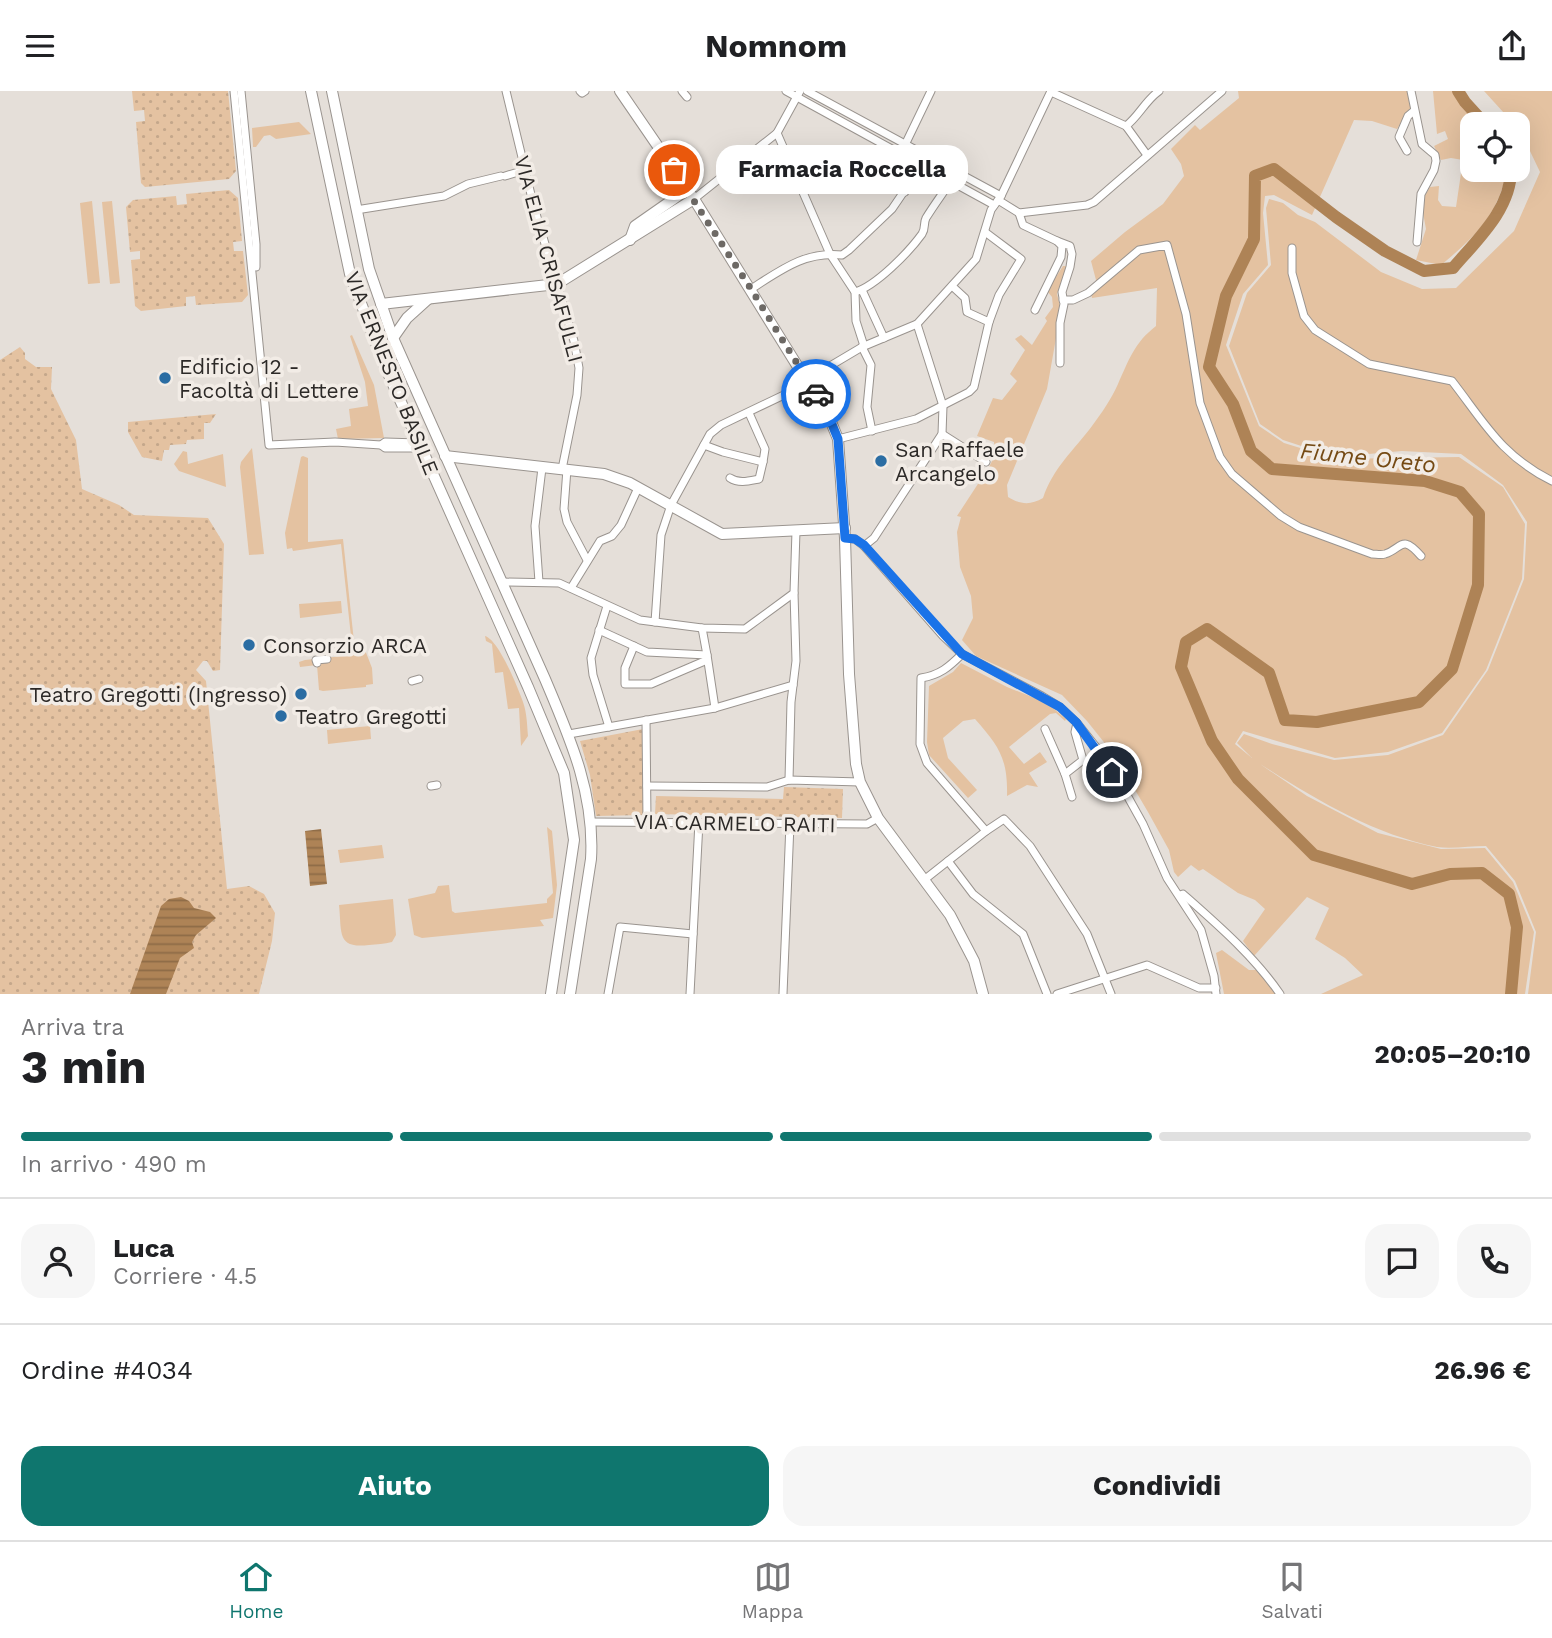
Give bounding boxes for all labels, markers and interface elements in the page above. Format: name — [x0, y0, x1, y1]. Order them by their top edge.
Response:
icon: menu — [21, 27, 59, 65]
text: Nomnom — [705, 27, 847, 65]
icon: share — [1493, 27, 1531, 65]
map controls — [1460, 112, 1530, 182]
button: locate — [1460, 112, 1530, 182]
pin — [644, 140, 704, 200]
callout: Farmacia Roccella — [716, 146, 968, 195]
icon: bag — [655, 151, 693, 189]
street label: VIA ELIA CRISAFULLI — [509, 153, 589, 365]
text: Farmacia Roccella — [738, 156, 946, 183]
street label: VIA ERNESTO BASILE — [340, 268, 444, 478]
place label: Edificio 12 - Facoltà di Lettere — [179, 354, 359, 403]
courier — [781, 359, 851, 429]
marker: Edificio 12 - Facoltà di Lettere — [157, 370, 173, 386]
icon: car — [797, 375, 835, 413]
place label: San Raffaele Arcangelo — [895, 437, 1024, 486]
water label: Fiume Oreto — [1299, 437, 1437, 479]
marker: San Raffaele Arcangelo — [873, 453, 889, 469]
place label: Consorzio ARCA — [263, 633, 427, 658]
marker: Consorzio ARCA — [241, 637, 257, 653]
place label: Teatro Gregotti (Ingresso) — [29, 682, 287, 707]
marker: Teatro Gregotti (Ingresso) — [293, 686, 309, 702]
place label: Teatro Gregotti — [295, 704, 447, 729]
marker: Teatro Gregotti — [273, 708, 289, 724]
pin — [1082, 742, 1142, 802]
icon: home — [1093, 753, 1131, 791]
street label: VIA CARMELO RAITI — [634, 809, 836, 837]
text: Arriva tra — [21, 1014, 124, 1041]
text: 20:05–20:10 — [1374, 1039, 1531, 1069]
text: 3 min — [21, 1040, 147, 1094]
text: In arrivo · 490 m — [21, 1151, 207, 1178]
button: person — [21, 1224, 95, 1298]
button: chat — [1365, 1224, 1439, 1298]
button: phone — [1457, 1224, 1531, 1298]
text: Luca — [113, 1233, 174, 1263]
text: Corriere · 4.5 — [113, 1263, 257, 1290]
text: Ordine #4034 — [21, 1355, 193, 1385]
text: 26.96 € — [1434, 1355, 1531, 1385]
button: Aiuto — [21, 1446, 769, 1526]
button: Condividi — [783, 1446, 1531, 1526]
tab: Home — [229, 1558, 283, 1623]
tab: Mappa — [742, 1558, 803, 1623]
tab: Salvati — [1262, 1558, 1323, 1623]

